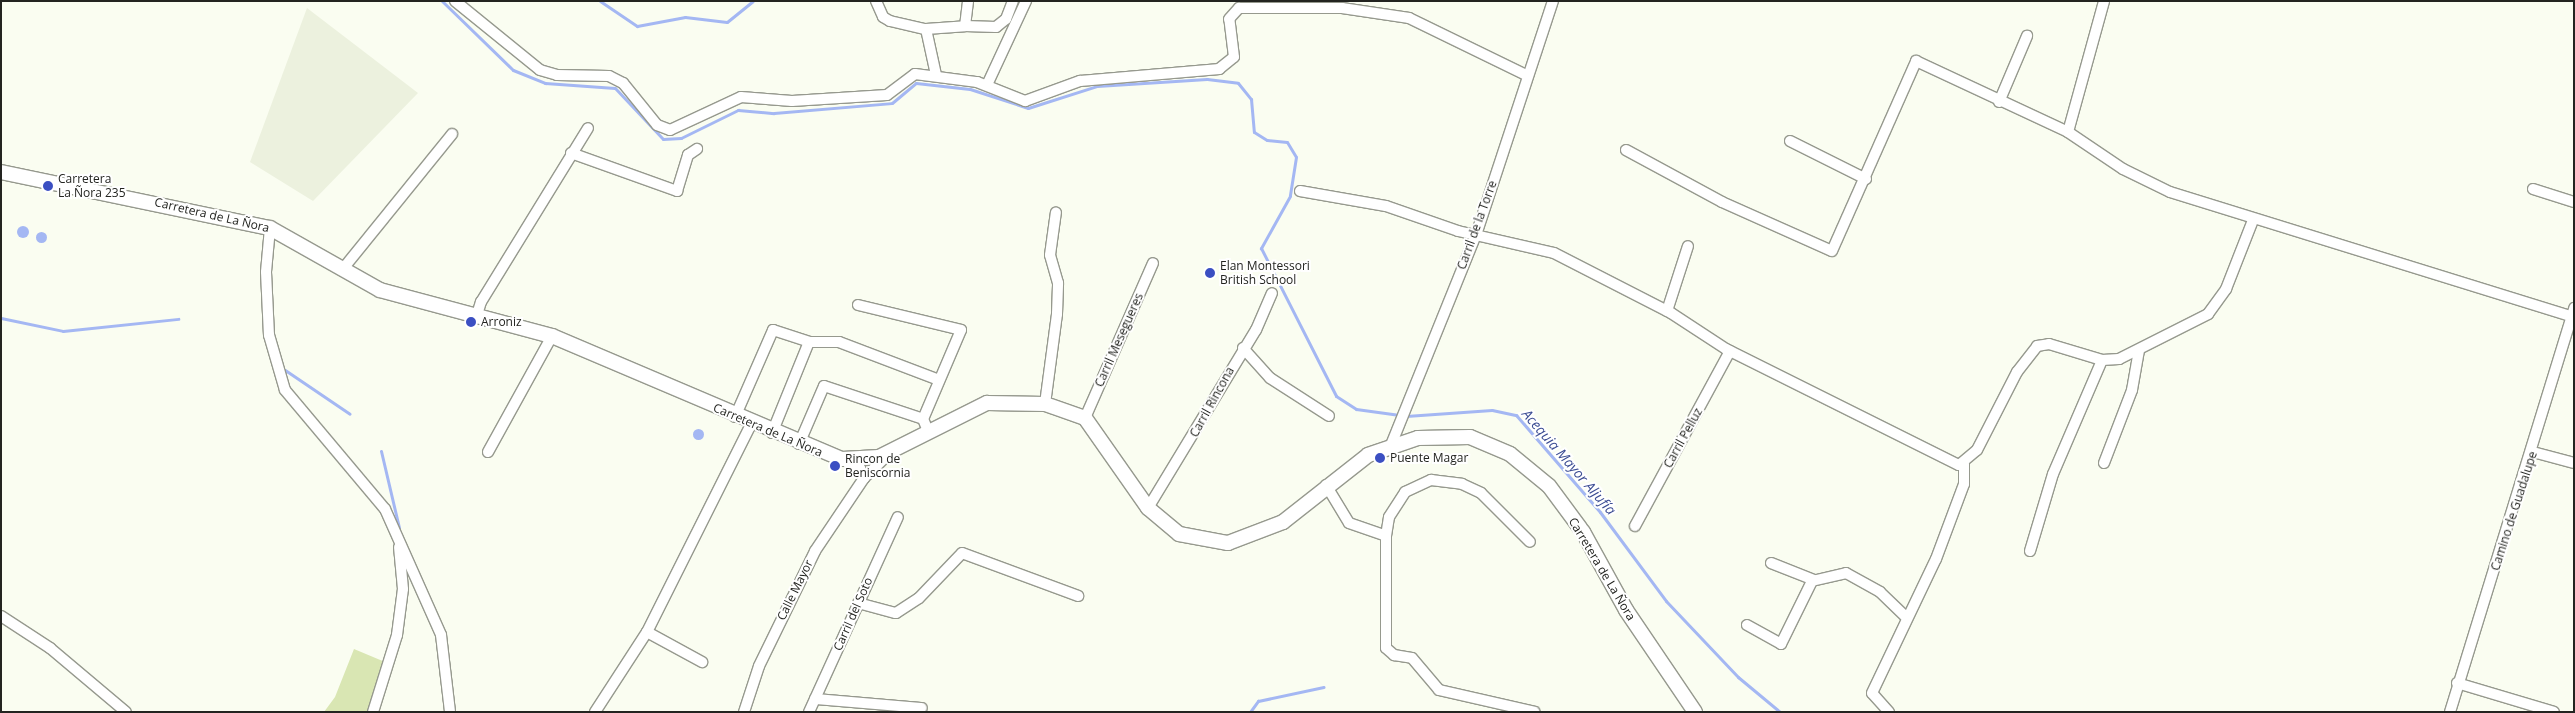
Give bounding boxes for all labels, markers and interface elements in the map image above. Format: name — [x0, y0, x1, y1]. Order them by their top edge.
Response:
place label: Carretera La Ñora 235 — [58, 172, 126, 200]
street label: Carril de la Torre — [1454, 179, 1500, 271]
marker: Carretera La Ñora 235 — [42, 180, 54, 192]
street label: Carretera de La Ñora — [153, 195, 271, 235]
place label: Elan Montessori British School — [1220, 259, 1310, 287]
marker: Elan Montessori British School — [1204, 267, 1216, 279]
street label: Carril Mesegueres — [1092, 291, 1146, 389]
place label: Arroniz — [481, 315, 522, 329]
marker: Arroniz — [465, 316, 477, 328]
street label: Carril Rincona — [1187, 364, 1237, 440]
street label: Carretera de La Ñora — [711, 400, 825, 460]
water label: Acequia Mayor Aljufía — [1519, 406, 1619, 518]
street label: Carril Pelluz — [1661, 406, 1705, 470]
street label: Camino de Guadalupe — [2488, 450, 2540, 572]
place label: Puente Magar — [1390, 451, 1468, 465]
place label: Rincon de Beniscornia — [845, 452, 911, 480]
marker: Puente Magar — [1374, 452, 1386, 464]
marker: Rincon de Beniscornia — [829, 460, 841, 472]
street label: Carretera de La Ñora — [1566, 515, 1638, 623]
street label: Calle Mayor — [774, 557, 816, 623]
street label: Carril del Soto — [830, 575, 876, 653]

